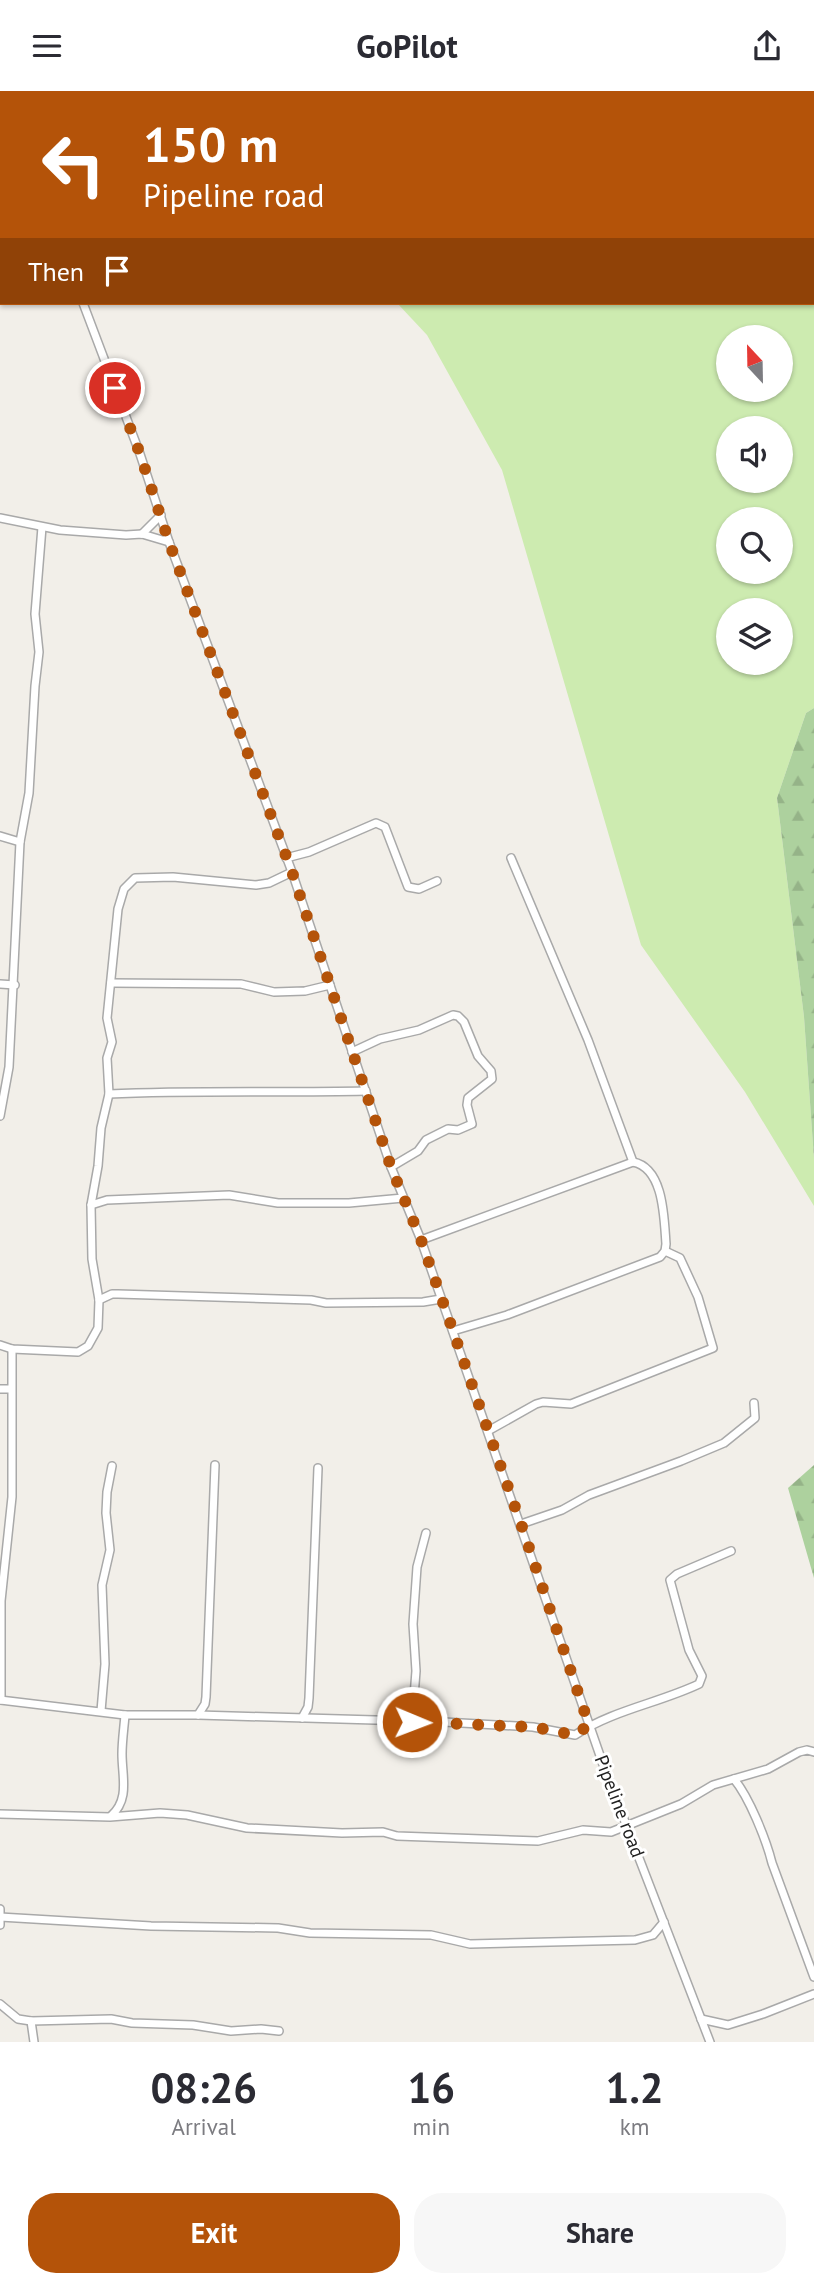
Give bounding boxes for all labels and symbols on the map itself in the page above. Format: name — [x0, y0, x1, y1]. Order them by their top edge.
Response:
north arrow — [716, 325, 793, 403]
pin — [85, 358, 145, 418]
position arrow — [375, 1685, 449, 1759]
street label: Pipeline road — [589, 1751, 651, 1861]

